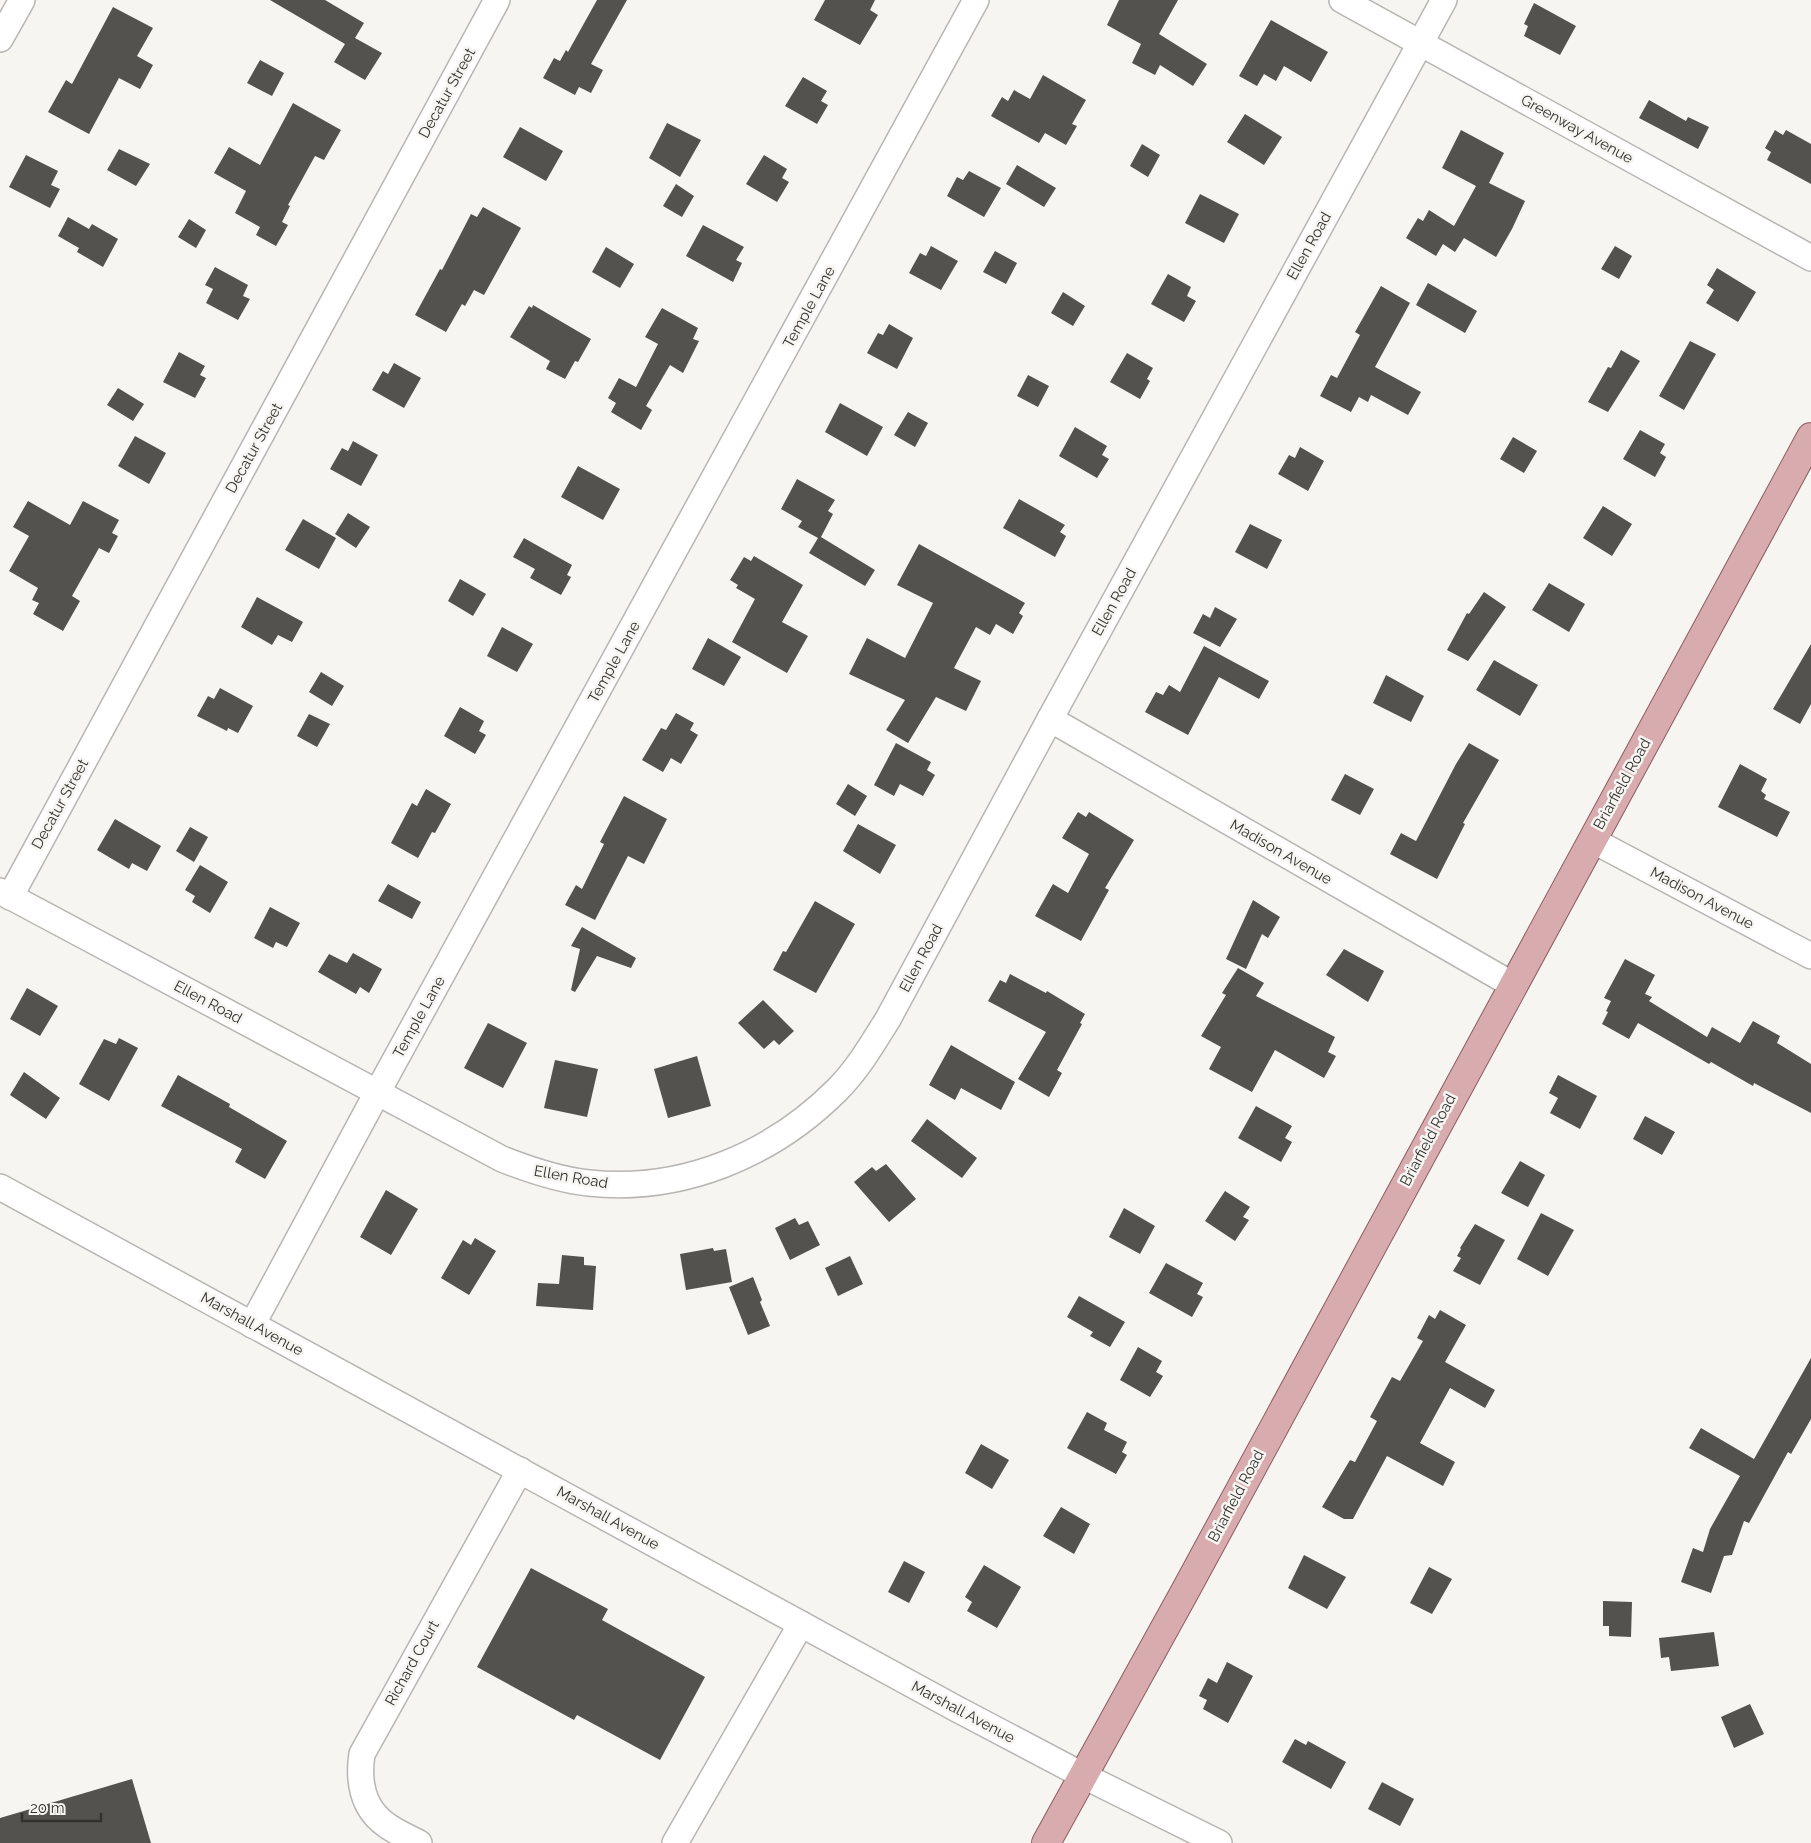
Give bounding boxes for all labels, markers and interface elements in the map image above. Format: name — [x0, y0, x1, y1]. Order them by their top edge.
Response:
street label: Decatur Street — [415, 45, 479, 141]
street label: Greenway Avenue — [1518, 91, 1636, 167]
street label: Ellen Road — [1283, 209, 1335, 283]
street label: Temple Lane — [779, 263, 839, 351]
street label: Decatur Street — [222, 400, 286, 496]
street label: Ellen Road — [1088, 565, 1140, 639]
street label: Temple Lane — [584, 618, 644, 706]
street label: Briarfield Road — [1590, 735, 1654, 833]
street label: Decatur Street — [28, 756, 92, 852]
street label: Madison Avenue — [1227, 816, 1335, 889]
street label: Madison Avenue — [1647, 863, 1757, 933]
street label: Ellen Road — [896, 921, 946, 995]
street label: Temple Lane — [389, 973, 449, 1061]
street label: Ellen Road — [171, 977, 245, 1027]
street label: Briarfield Road — [1396, 1091, 1460, 1189]
street label: Ellen Road — [533, 1162, 609, 1192]
street label: Marshall Avenue — [198, 1288, 307, 1360]
street label: Briarfield Road — [1204, 1447, 1268, 1545]
street label: Marshall Avenue — [554, 1482, 663, 1554]
street label: Richard Court — [381, 1617, 443, 1709]
street label: Marshall Avenue — [908, 1677, 1018, 1747]
scale bar — [22, 1790, 101, 1822]
text: 20 m — [30, 1799, 65, 1817]

